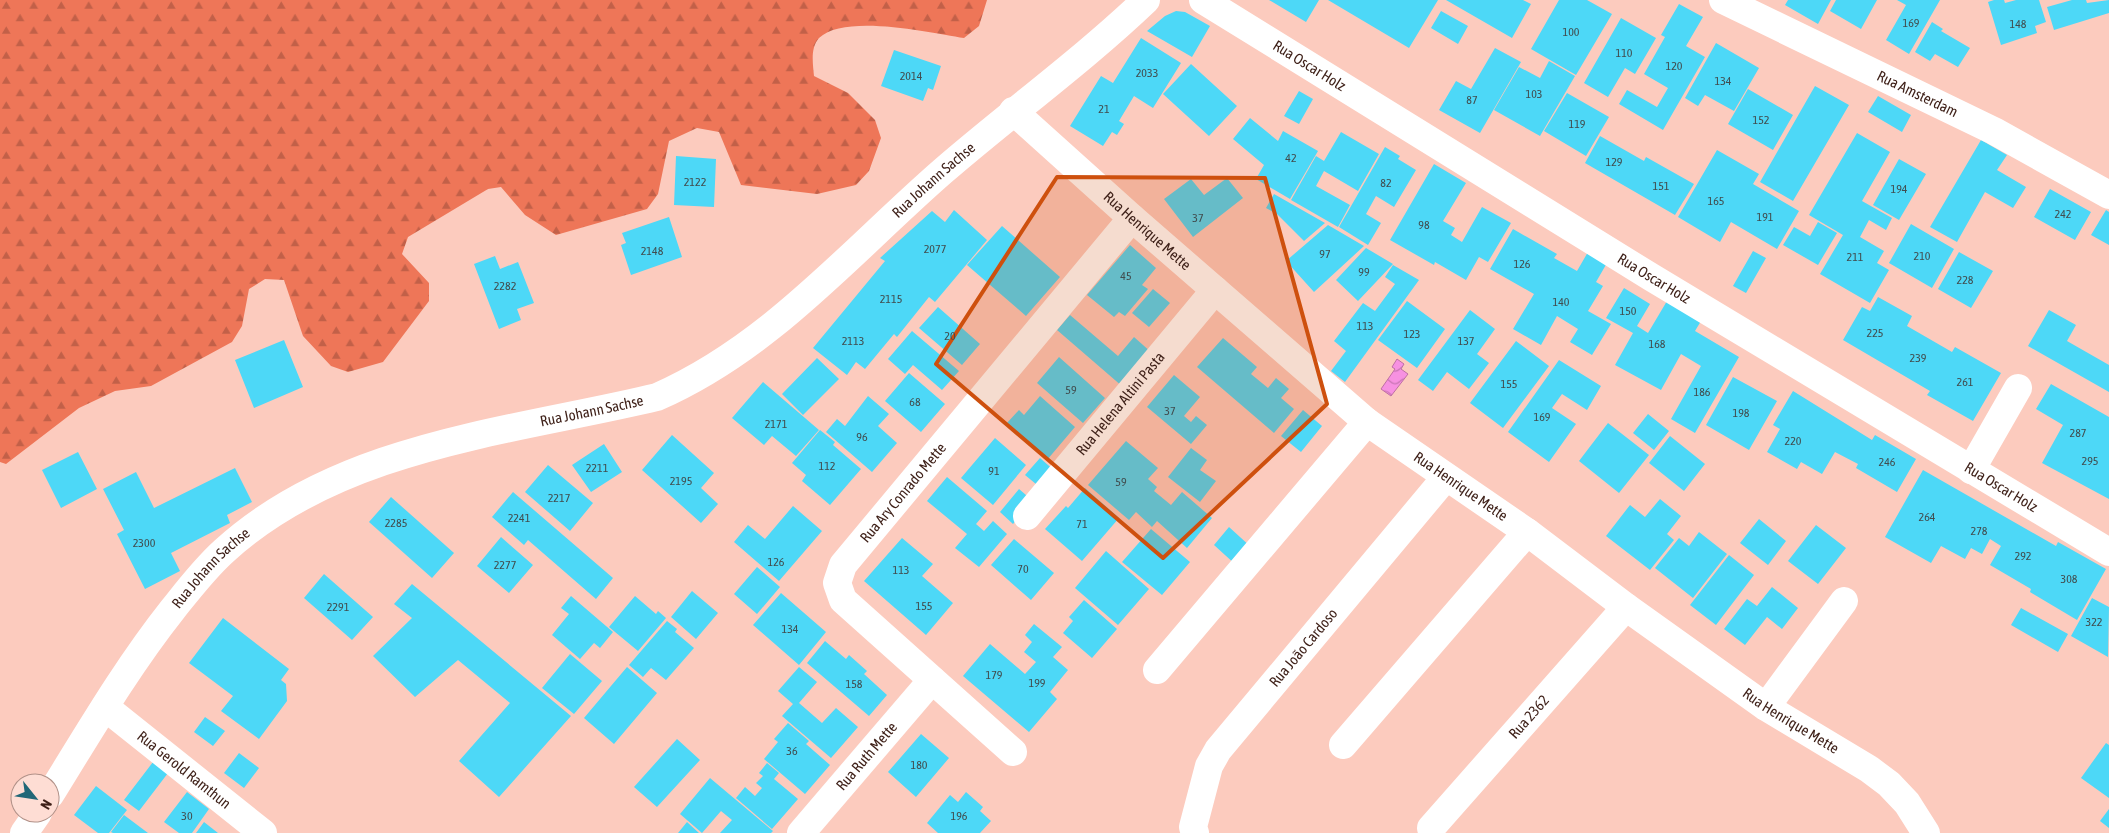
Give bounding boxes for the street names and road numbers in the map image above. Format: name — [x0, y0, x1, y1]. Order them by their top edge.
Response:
street label: Rua Oscar Holz — [1270, 36, 1349, 94]
street label: Rua Amsterdam — [1875, 67, 1961, 120]
street label: Rua Johann Sachse — [888, 139, 978, 221]
street label: Rua Henrique Mette — [1101, 188, 1195, 273]
street label: Rua Oscar Holz — [1615, 249, 1694, 307]
street label: Rua Helena Altini Pasta — [1072, 348, 1168, 458]
street label: Rua Johann Sachse — [539, 391, 645, 430]
street label: Rua Ary Conrado Mette — [856, 439, 949, 546]
street label: Rua Henrique Mette — [1411, 448, 1511, 524]
street label: Rua Oscar Holz — [1962, 458, 2041, 515]
street label: Rua Johann Sachse — [168, 524, 253, 611]
street label: Rua João Cardoso — [1266, 605, 1340, 690]
street label: Rua Henrique Mette — [1740, 684, 1842, 757]
street label: Rua 2362 — [1505, 692, 1552, 742]
street label: Rua Ruth Mette — [832, 718, 900, 794]
street label: Rua Gerold Ramthun — [134, 727, 234, 812]

